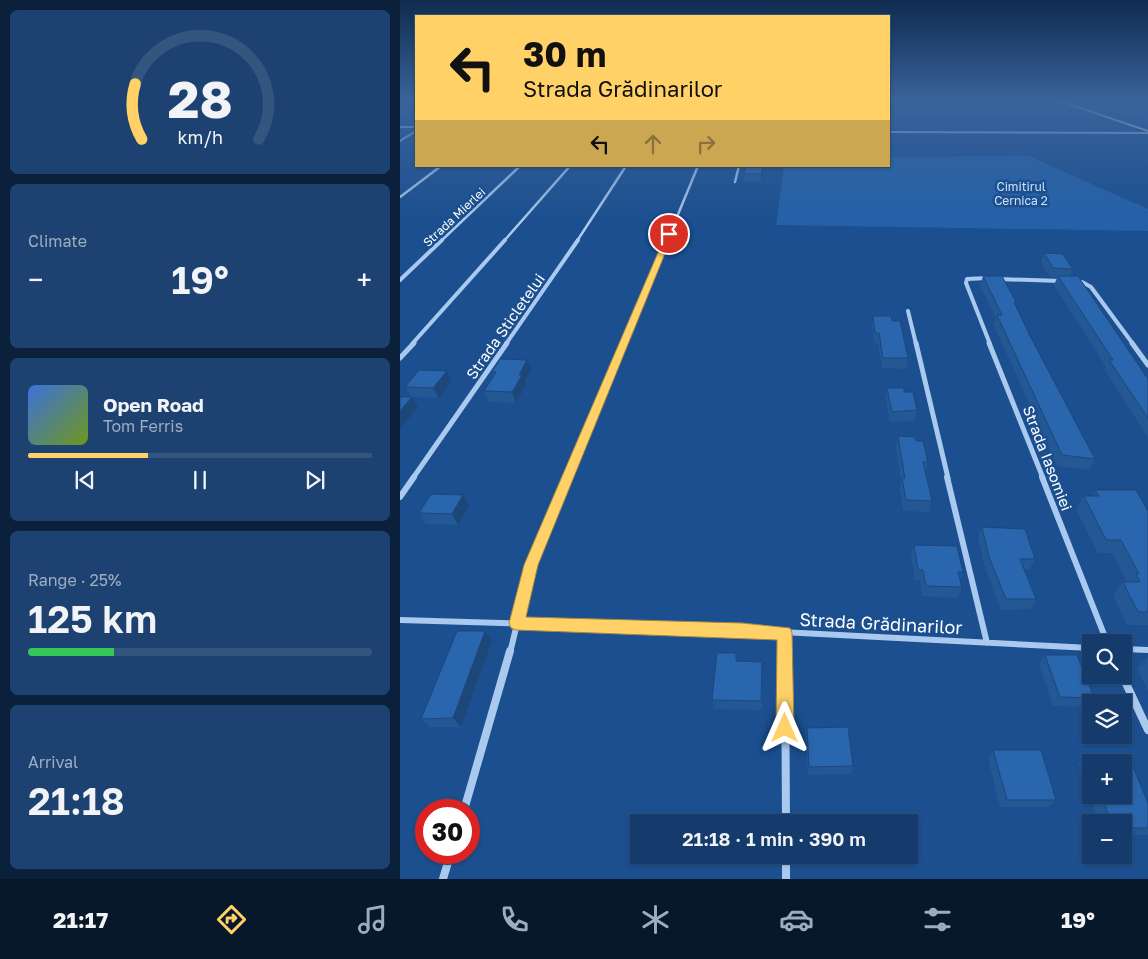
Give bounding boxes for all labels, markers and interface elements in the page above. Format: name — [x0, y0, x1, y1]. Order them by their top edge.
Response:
text: 30 m — [523, 33, 606, 75]
icon: left — [440, 35, 505, 100]
text: 28 — [167, 67, 233, 129]
text: Strada Grădinarilor — [523, 75, 722, 102]
text: km/h — [177, 126, 223, 148]
icon: left — [586, 130, 614, 158]
icon: ahead — [639, 130, 667, 158]
icon: right — [692, 130, 720, 158]
park label: Cimitirul Cernica 2 — [994, 179, 1048, 208]
street label: Strada Mierlei — [420, 184, 488, 250]
pin — [648, 213, 690, 255]
icon: arrive — [655, 220, 683, 248]
text: Climate — [28, 231, 87, 251]
text: 19° — [171, 257, 229, 302]
text: − — [28, 263, 43, 296]
text: + — [357, 263, 372, 296]
street label: Strada Sticletelui — [462, 270, 548, 382]
text: Open Road — [103, 393, 204, 416]
street label: Strada Iasomiei — [1020, 403, 1076, 513]
text: Tom Ferris — [103, 416, 183, 436]
icon: previous — [71, 466, 99, 494]
icon: pause — [186, 466, 214, 494]
icon: next — [301, 466, 329, 494]
text: Range · 25% — [28, 570, 122, 590]
text: 125 km — [28, 596, 157, 641]
street label: Strada Grădinarilor — [799, 608, 963, 638]
map controls — [1082, 634, 1132, 864]
button: search — [1082, 634, 1132, 684]
button: layers — [1082, 694, 1132, 744]
position arrow — [758, 701, 810, 753]
text: Arrival — [28, 752, 78, 772]
button: + — [1082, 754, 1132, 804]
text: 21:18 — [28, 778, 125, 823]
speed limit sign: 30 — [415, 799, 480, 864]
button: − — [1082, 814, 1132, 864]
text: 21:18 · 1 min · 390 m — [682, 827, 866, 850]
icon: directions — [214, 902, 249, 937]
icon: music — [355, 902, 390, 937]
icon: phone — [497, 902, 532, 937]
icon: climate — [638, 902, 673, 937]
icon: car — [779, 902, 814, 937]
icon: filters — [920, 902, 955, 937]
text: 21:17 — [53, 906, 108, 933]
text: 19° — [1061, 906, 1095, 933]

